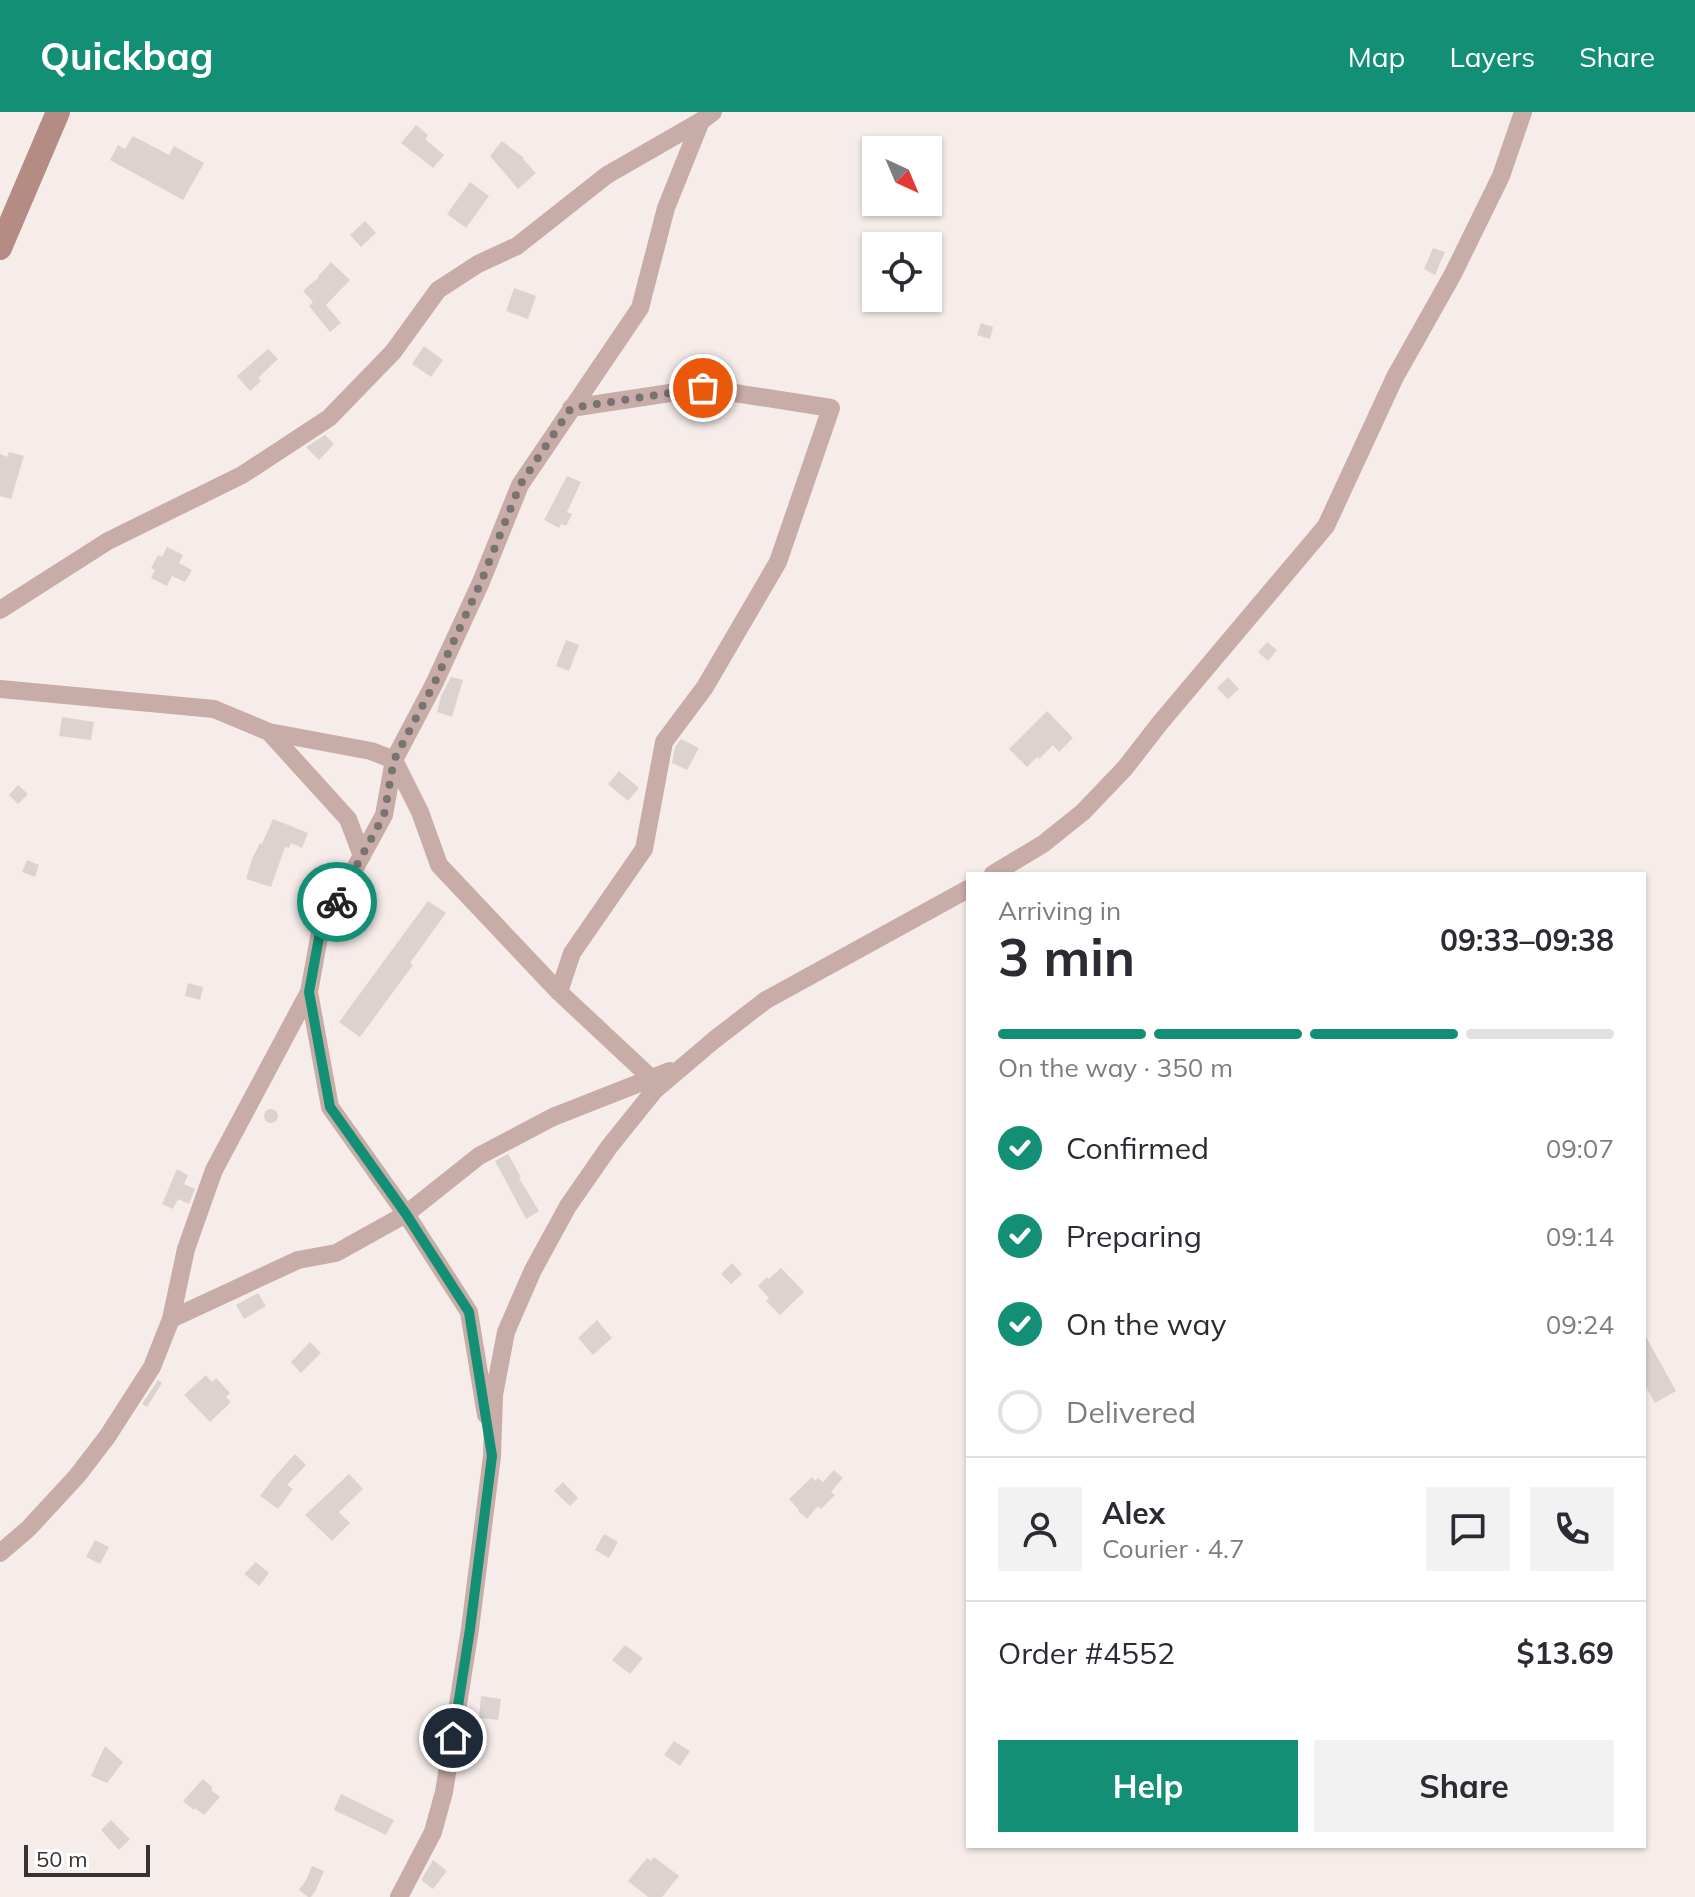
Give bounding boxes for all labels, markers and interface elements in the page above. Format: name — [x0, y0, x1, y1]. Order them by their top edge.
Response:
text: Quickbag — [40, 32, 213, 80]
text: Map — [1348, 39, 1405, 74]
text: Layers — [1449, 39, 1535, 74]
text: Share — [1579, 39, 1655, 74]
north arrow — [862, 136, 942, 216]
map controls — [862, 136, 942, 312]
button: locate — [862, 232, 942, 312]
pin — [669, 354, 737, 422]
icon: bag — [681, 366, 725, 410]
courier — [297, 862, 377, 942]
icon: bike — [315, 880, 359, 924]
text: Arriving in — [998, 894, 1121, 927]
text: 09:33–09:38 — [1440, 921, 1614, 959]
text: 3 min — [998, 924, 1135, 989]
text: On the way · 350 m — [998, 1051, 1233, 1084]
icon: check — [998, 1126, 1042, 1170]
text: Confirmed — [1066, 1129, 1209, 1167]
text: 09:07 — [1546, 1132, 1614, 1165]
icon: check — [998, 1214, 1042, 1258]
text: Preparing — [1066, 1217, 1202, 1255]
text: 09:14 — [1546, 1220, 1614, 1253]
icon: check — [998, 1302, 1042, 1346]
text: On the way — [1066, 1305, 1226, 1343]
text: 09:24 — [1546, 1308, 1614, 1341]
text: Delivered — [1066, 1393, 1196, 1431]
button: person — [998, 1487, 1082, 1571]
button: chat — [1426, 1487, 1510, 1571]
button: phone — [1530, 1487, 1614, 1571]
text: Alex — [1102, 1494, 1165, 1532]
text: Courier · 4.7 — [1102, 1532, 1245, 1565]
text: Order #4552 — [998, 1634, 1175, 1672]
text: $13.69 — [1517, 1634, 1614, 1672]
pin — [419, 1704, 487, 1772]
icon: home — [431, 1716, 475, 1760]
button: Help — [998, 1740, 1298, 1832]
button: Share — [1314, 1740, 1614, 1832]
scale bar — [24, 1841, 150, 1877]
text: 50 m — [36, 1845, 87, 1873]

